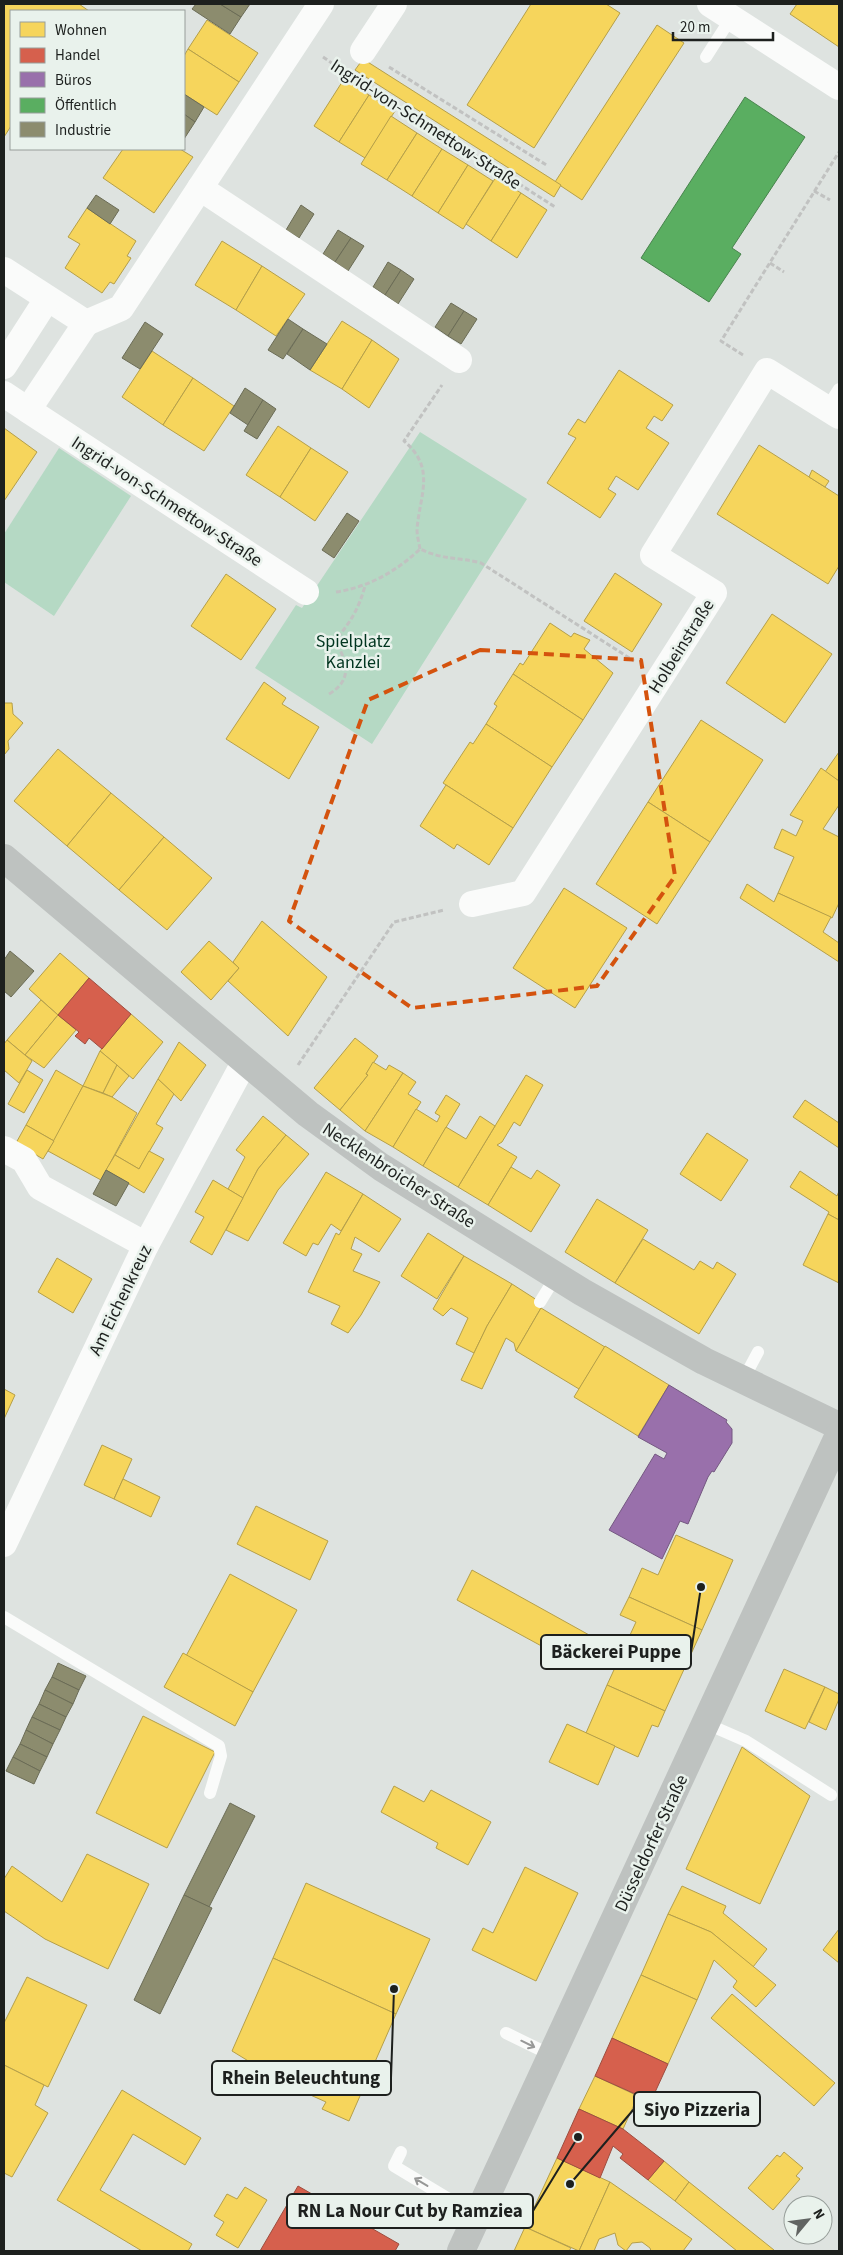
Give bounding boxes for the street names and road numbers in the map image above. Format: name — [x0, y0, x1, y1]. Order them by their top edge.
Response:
street label: Ingrid-von-Schmettow-Straße — [325, 53, 526, 196]
street label: Ingrid-von-Schmettow-Straße — [66, 430, 267, 573]
street label: Holbeinstraße — [643, 594, 720, 698]
street label: Necklenbroicher Straße — [317, 1117, 480, 1234]
street label: Am Eichenkreuz — [83, 1240, 158, 1360]
street label: Düsseldorfer Straße — [609, 1770, 694, 1916]

